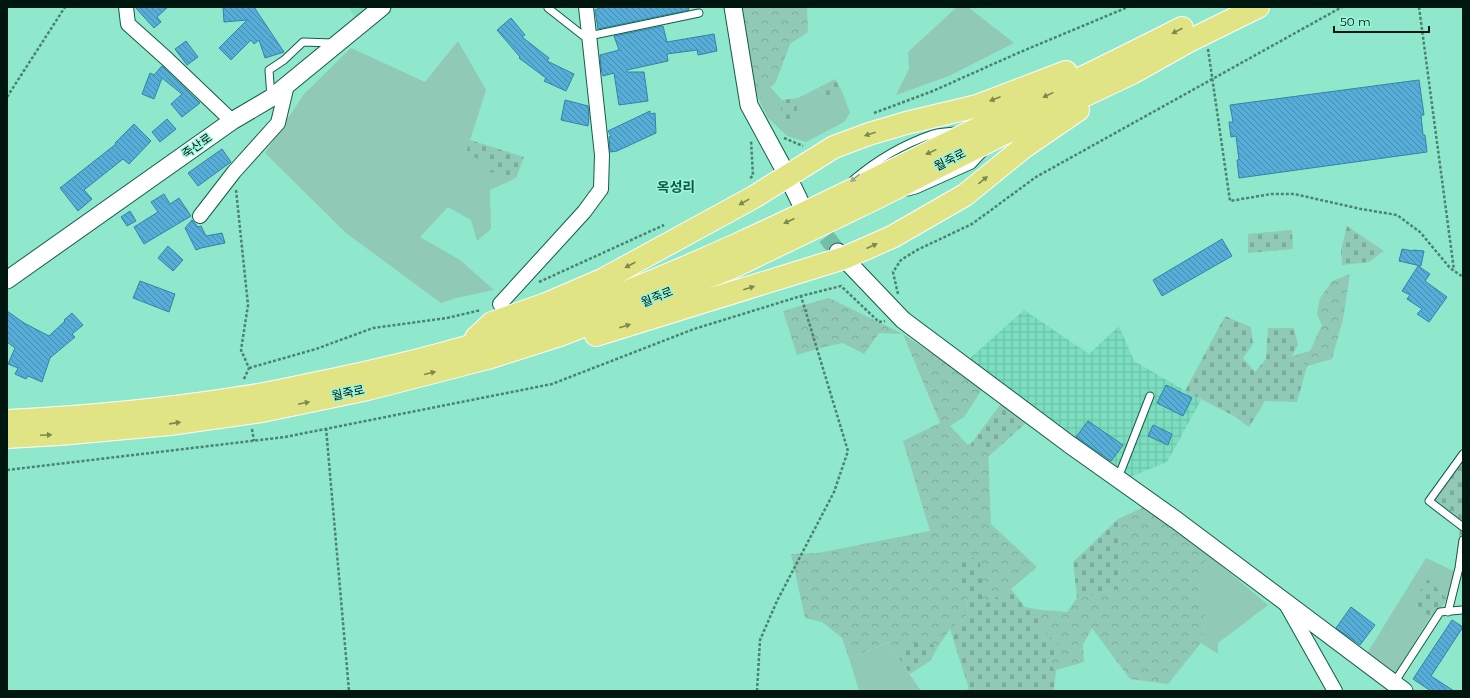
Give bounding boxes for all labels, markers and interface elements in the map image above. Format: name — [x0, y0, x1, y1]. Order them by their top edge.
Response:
scale bar — [1334, 8, 1429, 34]
text: 50 m — [1340, 14, 1371, 29]
one-way arrow — [1171, 28, 1183, 34]
one-way arrow — [1043, 92, 1054, 98]
one-way arrow — [989, 97, 1001, 103]
street label: 죽산로 — [179, 130, 215, 161]
one-way arrow — [864, 131, 876, 137]
street label: 월죽로 — [932, 145, 968, 174]
one-way arrow — [926, 148, 937, 155]
one-way arrow — [849, 174, 860, 183]
one-way arrow — [978, 176, 989, 185]
district label: 옥성리 — [657, 178, 695, 196]
one-way arrow — [738, 199, 750, 206]
one-way arrow — [784, 218, 795, 224]
one-way arrow — [866, 243, 877, 249]
one-way arrow — [624, 262, 636, 268]
street label: 월죽로 — [639, 283, 675, 310]
one-way arrow — [743, 285, 755, 291]
one-way arrow — [619, 323, 631, 329]
one-way arrow — [424, 370, 436, 376]
street label: 월죽로 — [330, 382, 366, 403]
one-way arrow — [297, 399, 310, 405]
one-way arrow — [169, 420, 181, 426]
one-way arrow — [40, 432, 53, 438]

